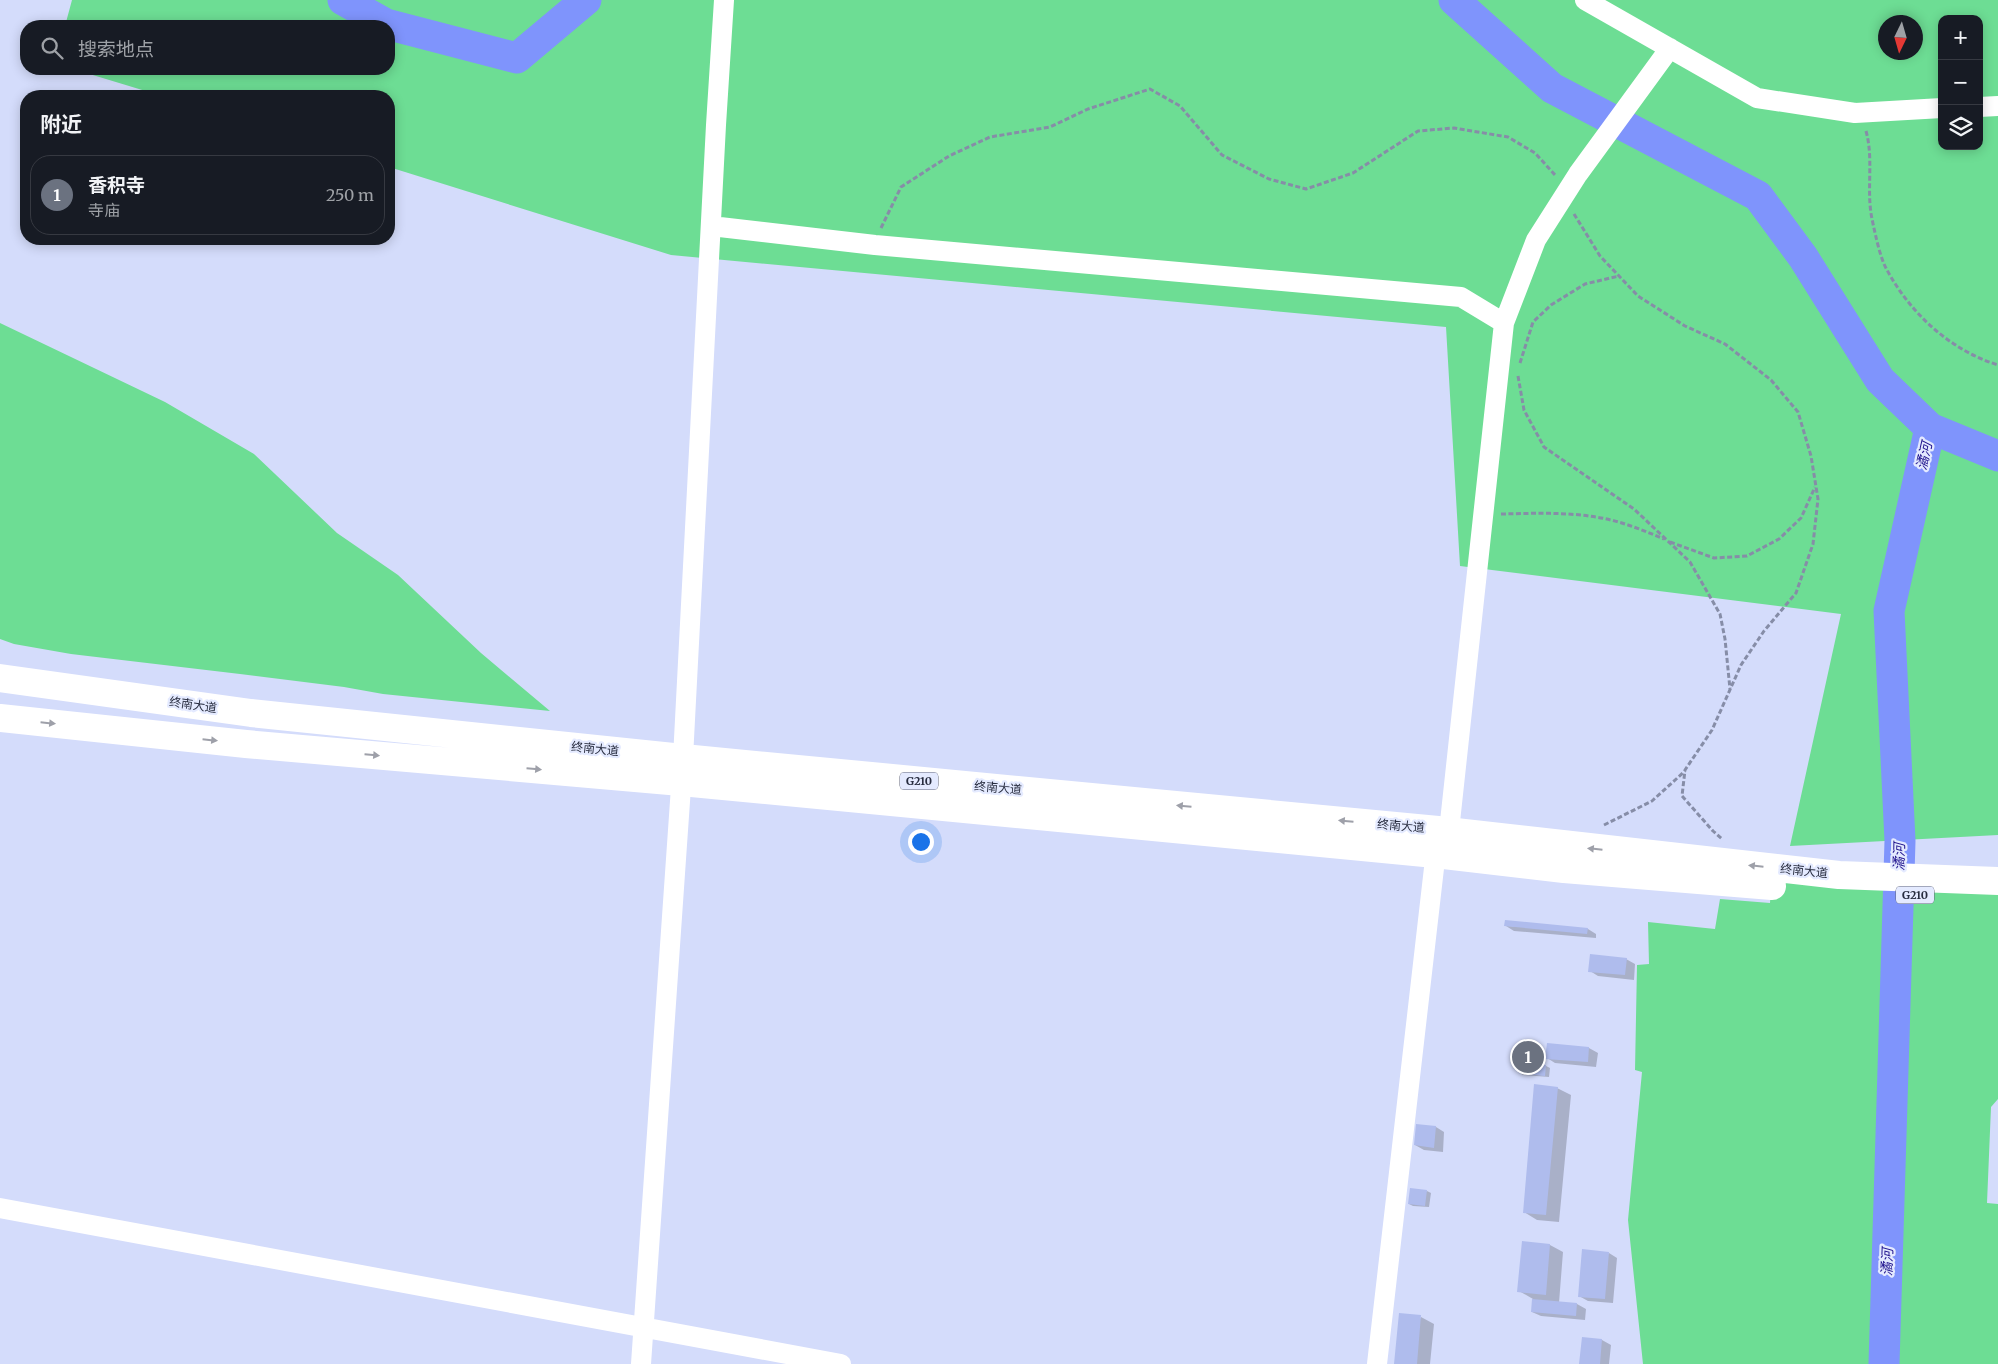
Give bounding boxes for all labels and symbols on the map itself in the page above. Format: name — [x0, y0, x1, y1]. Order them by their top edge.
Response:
north arrow — [1878, 15, 1923, 60]
water label: 潏河 — [1912, 437, 1937, 472]
street label: 终南大道 — [168, 694, 218, 715]
one-way arrow — [41, 719, 57, 727]
one-way arrow — [202, 736, 218, 744]
street label: 终南大道 — [570, 739, 620, 758]
one-way arrow — [364, 751, 380, 759]
one-way arrow — [526, 765, 542, 773]
road number: G210 — [900, 772, 938, 789]
street label: 终南大道 — [973, 778, 1023, 797]
one-way arrow — [1176, 802, 1192, 810]
street label: 终南大道 — [1376, 816, 1426, 835]
one-way arrow — [1338, 817, 1354, 825]
your location — [908, 829, 934, 855]
water label: 潏河 — [1890, 840, 1908, 871]
one-way arrow — [1586, 845, 1602, 853]
street label: 终南大道 — [1779, 861, 1829, 880]
one-way arrow — [1748, 862, 1764, 870]
road number: G210 — [1896, 886, 1934, 904]
pin: 1 — [1512, 1038, 1544, 1076]
water label: 潏河 — [1878, 1245, 1897, 1276]

